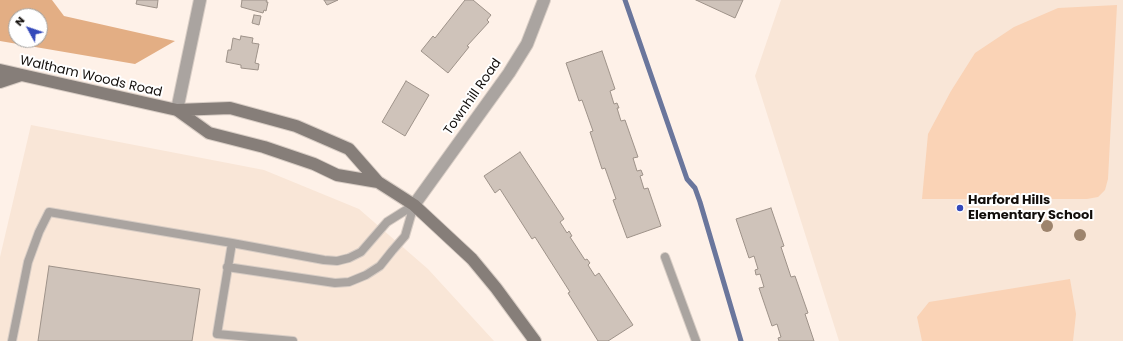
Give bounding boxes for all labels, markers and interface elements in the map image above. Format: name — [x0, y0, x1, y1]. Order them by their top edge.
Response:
north arrow — [8, 8, 48, 48]
text: N — [11, 13, 28, 29]
street label: Waltham Woods Road — [18, 53, 164, 101]
street label: Townhill Road — [441, 56, 505, 138]
place label: Harford Hills Elementary School — [968, 193, 1093, 224]
marker: Harford Hills Elementary School — [955, 203, 965, 213]

